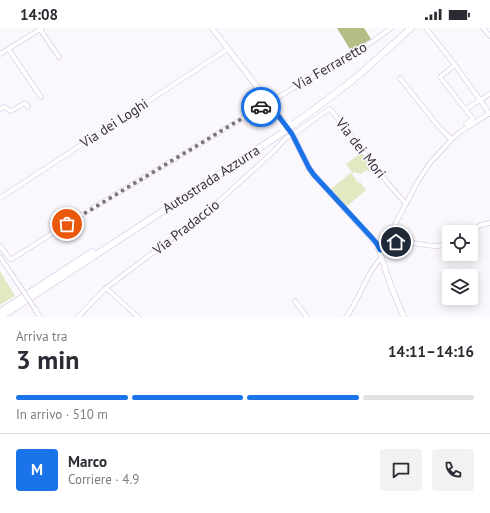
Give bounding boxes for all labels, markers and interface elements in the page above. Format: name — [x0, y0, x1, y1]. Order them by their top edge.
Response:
text: 14:08 — [20, 5, 58, 24]
street label: Via Ferraretto — [289, 38, 370, 95]
courier — [241, 87, 281, 127]
street label: Via dei Loghi — [76, 94, 151, 152]
icon: car — [250, 96, 272, 118]
street label: Via dei Mori — [331, 113, 390, 182]
street label: Autostrada Azzurra — [159, 141, 263, 217]
street label: Via Pradaccio — [148, 195, 223, 259]
pin — [50, 207, 84, 241]
icon: bag — [56, 213, 78, 235]
pin — [379, 225, 413, 259]
map controls — [442, 225, 478, 305]
button: locate — [442, 225, 478, 261]
icon: home — [385, 231, 407, 253]
button: layers — [442, 269, 478, 305]
text: Arriva tra — [16, 328, 67, 345]
text: 14:11–14:16 — [388, 342, 474, 361]
text: 3 min — [16, 343, 79, 376]
text: In arrivo · 510 m — [16, 406, 108, 423]
button: chat — [380, 449, 422, 491]
button: phone — [432, 449, 474, 491]
text: Marco — [68, 452, 107, 471]
text: M — [31, 460, 43, 479]
text: Corriere · 4.9 — [68, 471, 139, 488]

